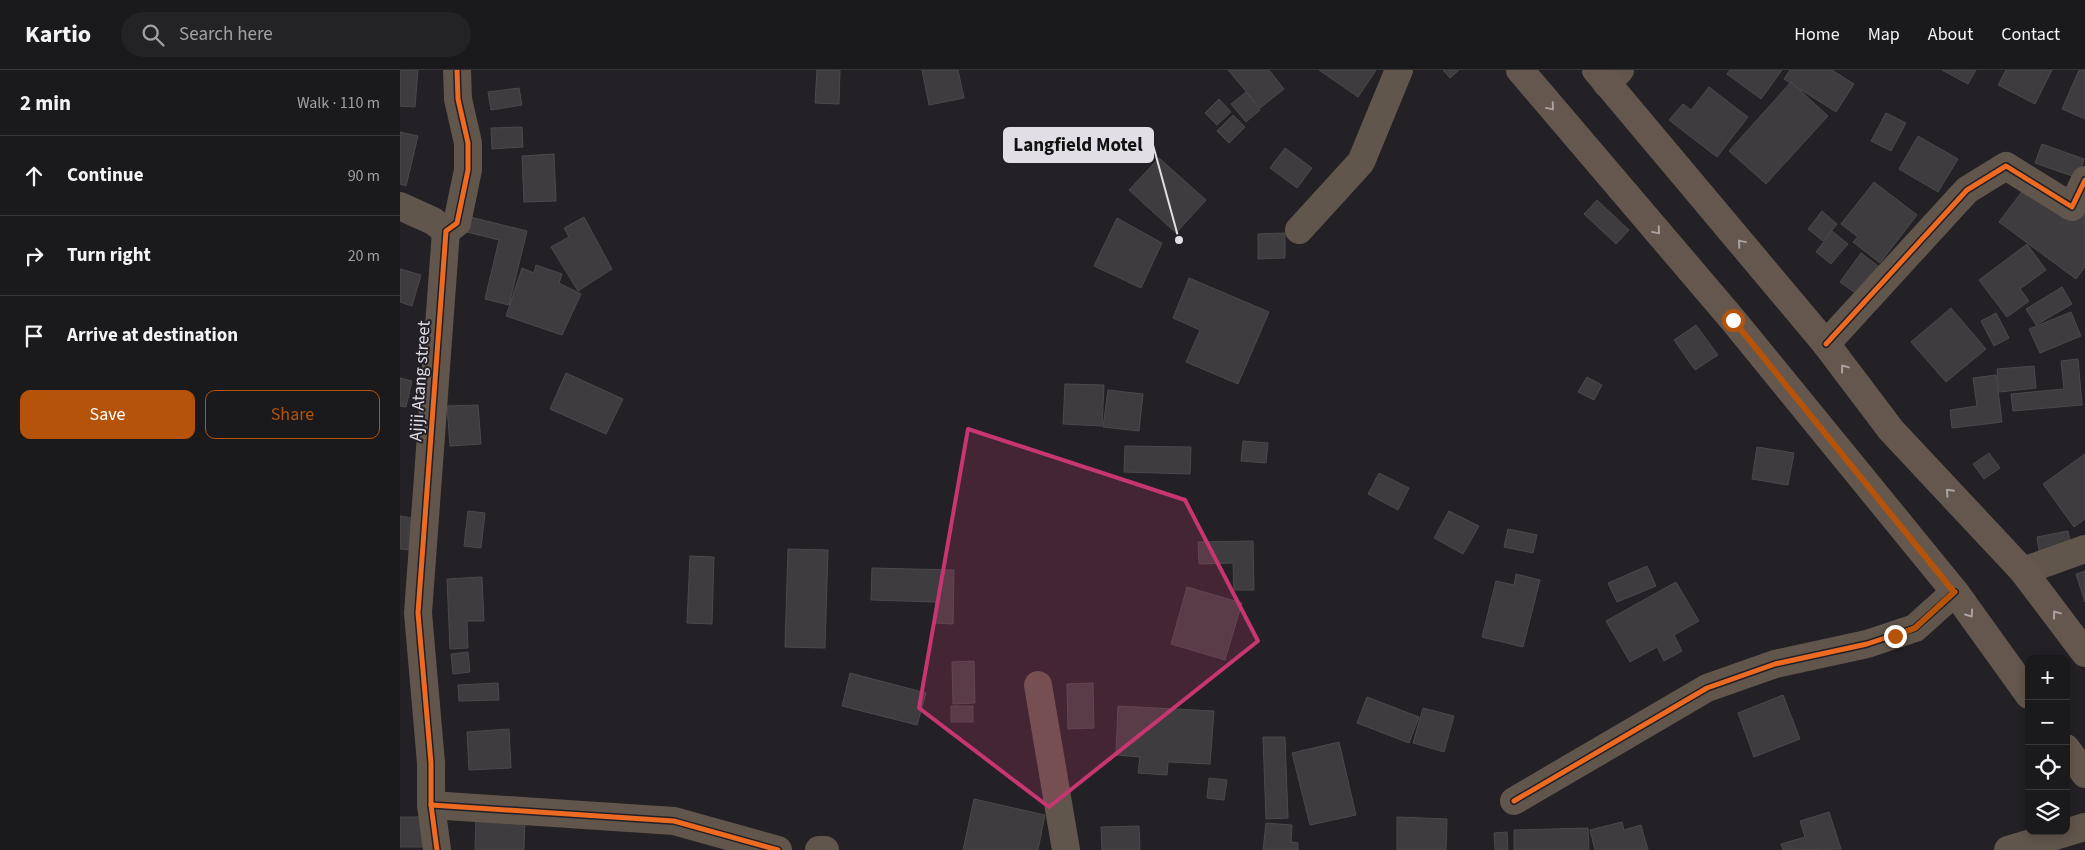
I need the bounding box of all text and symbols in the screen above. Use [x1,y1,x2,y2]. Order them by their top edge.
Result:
search box [121,12,471,57]
text: Kartio [25,17,91,52]
icon: search [139,21,167,49]
text: Search here [179,21,273,48]
text: Home [1794,22,1840,47]
text: Map [1868,22,1900,47]
text: About [1928,22,1973,47]
text: Contact [2001,22,2060,47]
text: 2 min [20,88,71,118]
text: Walk · 110 m [297,92,380,114]
one-way arrow [1546,101,1554,110]
callout: Langfield Motel [1004,128,1153,162]
text: Langfield Motel [1013,132,1143,159]
icon: ahead [20,162,48,190]
text: Continue [67,162,144,189]
text: 90 m [348,165,380,187]
one-way arrow [1651,225,1660,234]
one-way arrow [1738,239,1747,248]
icon: right [20,242,48,270]
text: Turn right [67,242,151,269]
text: 20 m [348,245,380,267]
route start [1722,309,1745,332]
street label: Ajiji Atang street [403,320,437,442]
icon: arrive [20,322,48,350]
text: Arrive at destination [67,322,238,349]
one-way arrow [1841,364,1850,374]
button: Save [20,390,195,439]
button: Share [205,390,380,439]
one-way arrow [1946,489,1955,498]
one-way arrow [1964,608,1973,618]
one-way arrow [2053,611,2061,620]
route end [1884,625,1907,648]
map controls [2025,655,2070,835]
button: + [2025,655,2070,700]
button: − [2025,700,2070,745]
button: locate [2025,745,2070,790]
button: layers [2025,790,2070,835]

